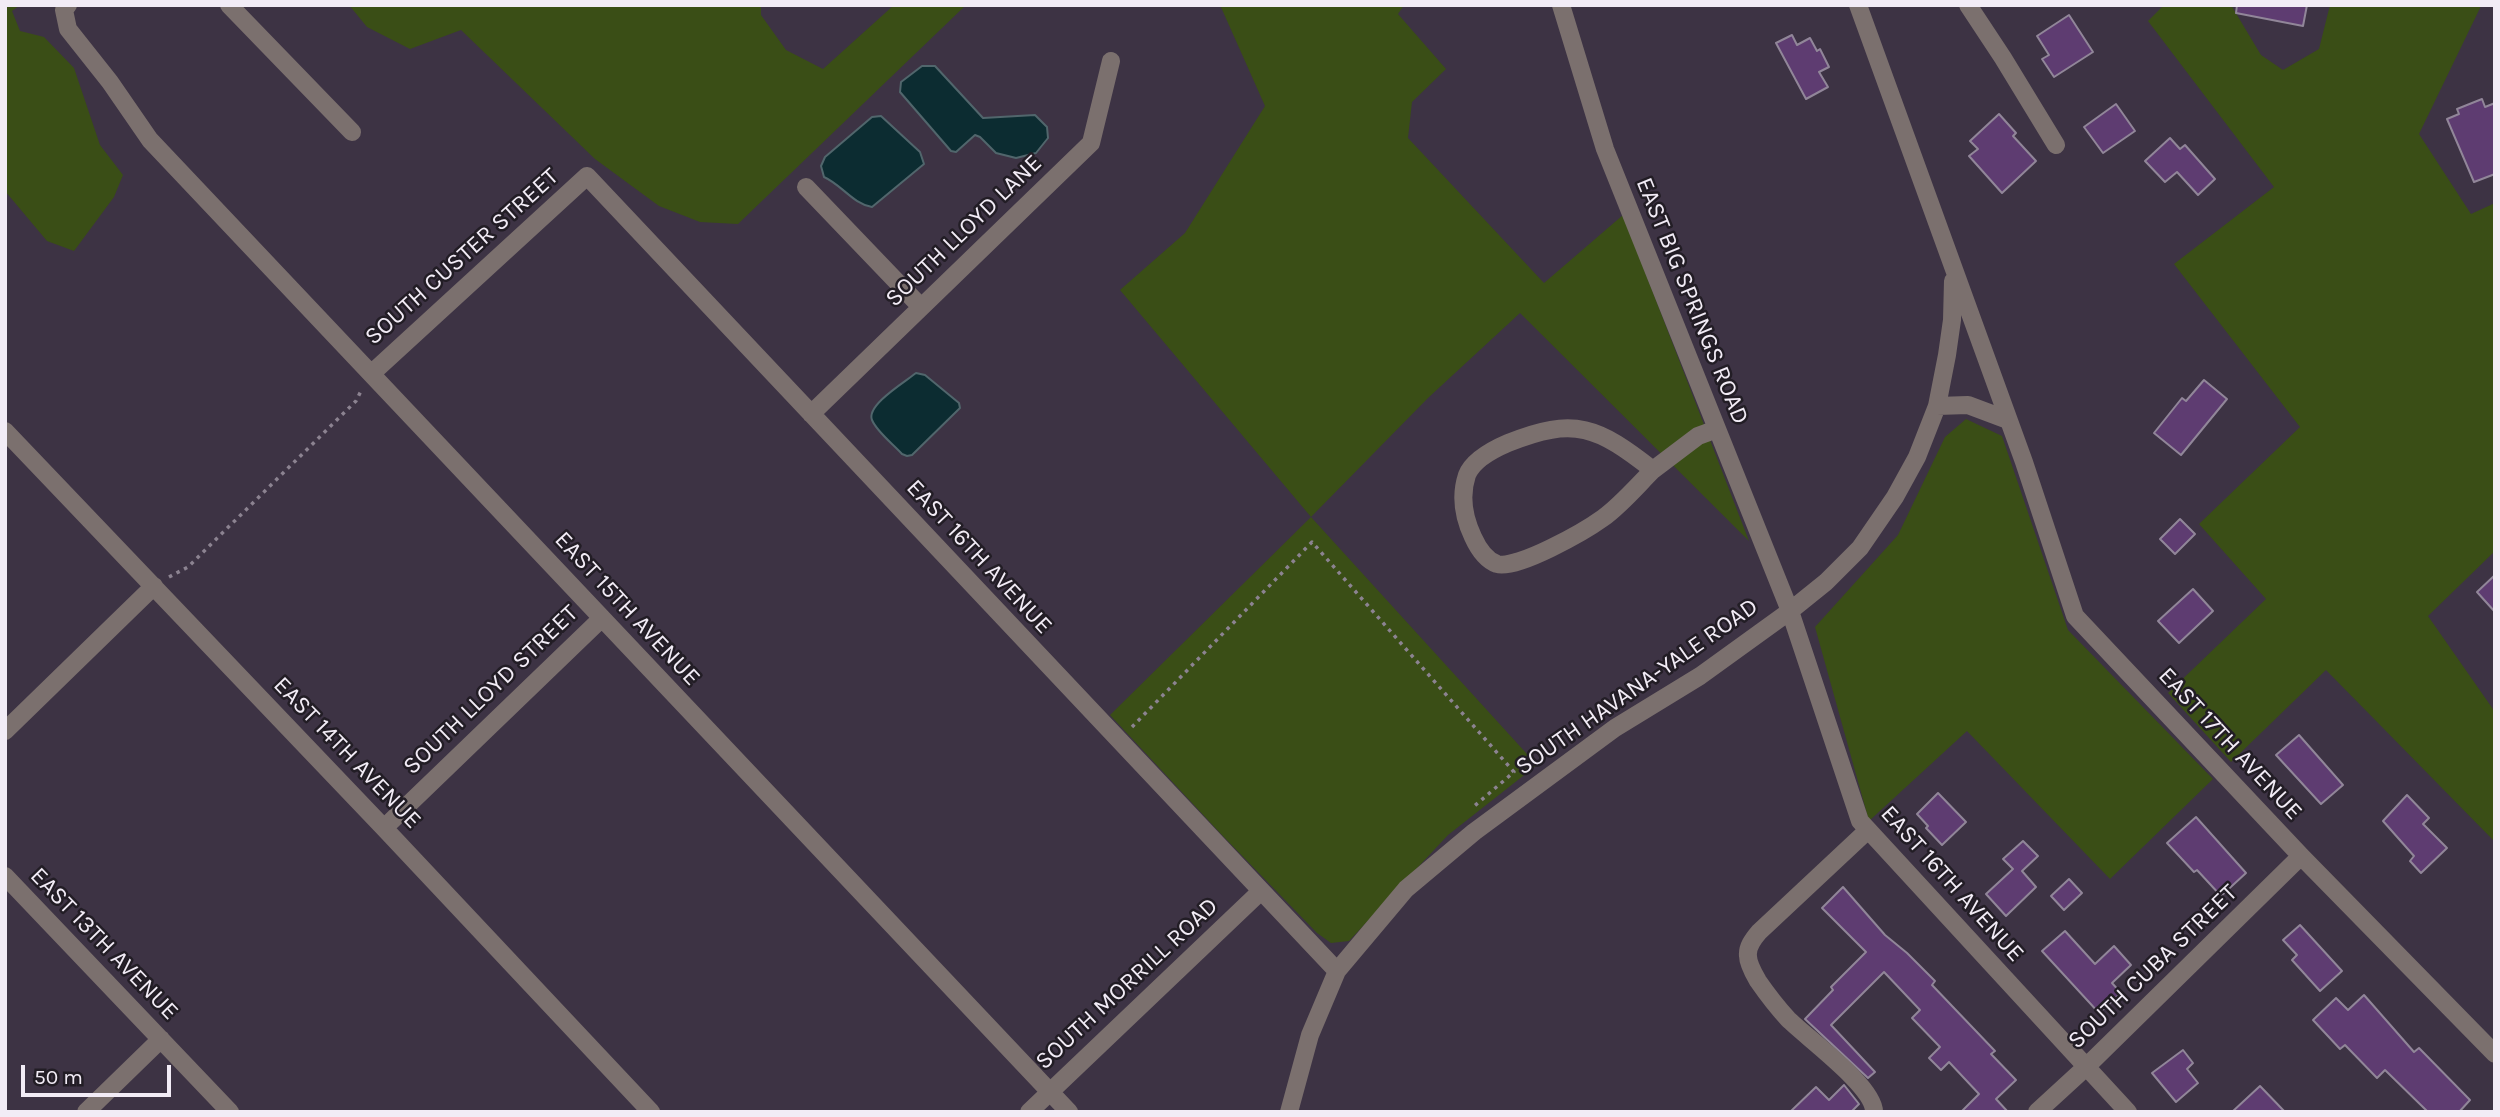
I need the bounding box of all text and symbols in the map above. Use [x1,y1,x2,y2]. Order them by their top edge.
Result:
street label: SOUTH LLOYD LANE [880,149,1048,313]
street label: SOUTH CUSTER STREET [359,163,565,351]
street label: EAST BIG SPRINGS ROAD [1629,173,1755,429]
street label: EAST 16TH AVENUE [900,474,1058,640]
street label: EAST 15TH AVENUE [548,526,706,692]
street label: SOUTH HAVANA-YALE ROAD [1510,592,1764,782]
street label: SOUTH LLOYD STREET [398,599,584,781]
street label: EAST 17TH AVENUE [2152,662,2308,826]
street label: EAST 14TH AVENUE [267,671,427,835]
street label: EAST 16TH AVENUE [1874,800,2030,968]
street label: EAST 13TH AVENUE [24,862,184,1026]
street label: SOUTH CUBA STREET [2062,879,2244,1055]
street label: SOUTH MORRILL ROAD [1030,892,1224,1076]
scale bar [24,1050,175,1094]
text: 50 m [34,1065,83,1089]

